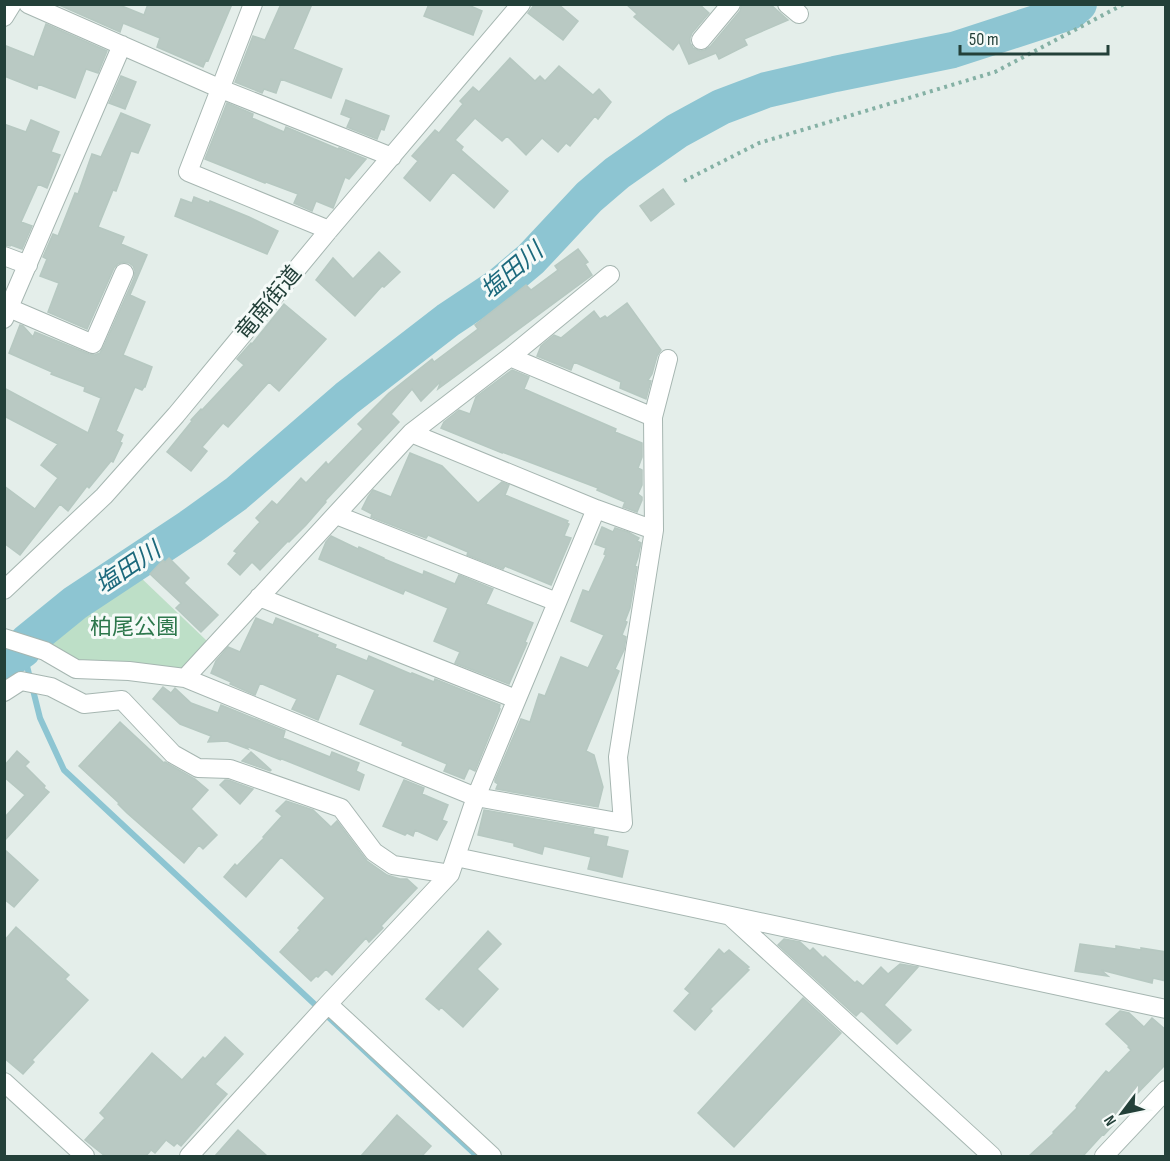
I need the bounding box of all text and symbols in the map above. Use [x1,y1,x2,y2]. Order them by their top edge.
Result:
scale bar [960,18,1108,56]
text: 50 m [969,29,999,50]
water label: 塩田川 [475,235,551,305]
street label: 竜南街道 [230,261,308,345]
water label: 塩田川 [90,534,168,600]
park label: 柏尾公園 [90,614,178,641]
north arrow [1092,1083,1152,1143]
text: N [1100,1111,1121,1129]

